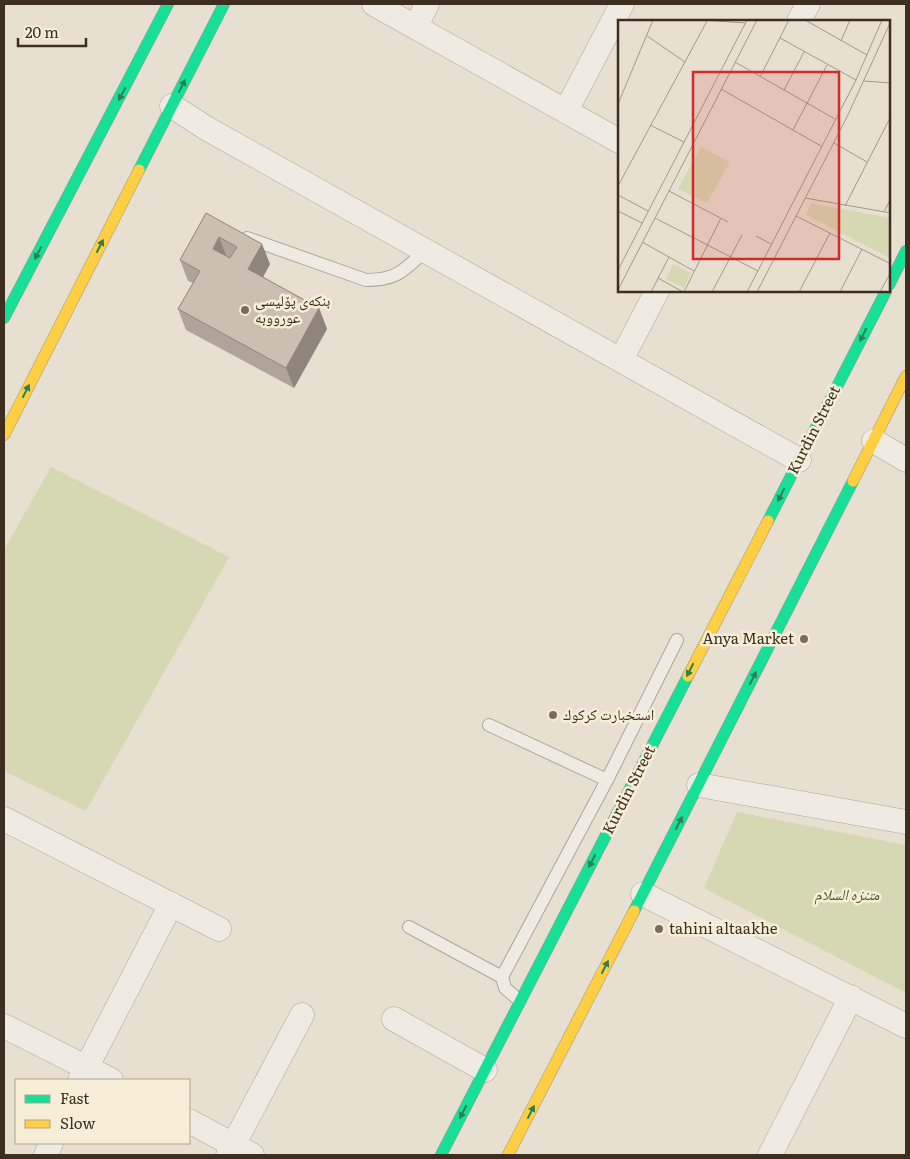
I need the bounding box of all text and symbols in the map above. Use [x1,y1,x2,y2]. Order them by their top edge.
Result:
scale bar [18,15,85,47]
text: 20 m [25,20,59,43]
inset map [618,20,890,292]
one-way arrow [178,79,186,93]
one-way arrow [118,86,126,101]
one-way arrow [96,239,104,254]
one-way arrow [34,246,42,260]
place label: بنکەی پۆلیسی عورووبە [255,288,330,328]
marker: بنکەی پۆلیسی عورووبە [239,304,251,316]
one-way arrow [859,327,867,342]
street label: Kurdin Street [780,381,845,478]
one-way arrow [22,384,30,398]
one-way arrow [777,487,785,502]
place label: Anya Market [703,626,794,649]
marker: Anya Market [798,633,810,645]
one-way arrow [686,663,695,677]
one-way arrow [749,671,757,685]
place label: استخبارت كركوك [563,702,654,725]
marker: استخبارت كركوك [547,709,559,721]
street label: Kurdin Street [595,741,660,838]
one-way arrow [675,816,683,830]
one-way arrow [588,854,596,868]
park label: متنزه السلام [815,882,880,905]
place label: tahini altaakhe [669,916,778,939]
marker: tahini altaakhe [653,923,665,935]
one-way arrow [601,960,609,975]
legend [15,1079,190,1144]
text: Fast [60,1086,89,1109]
one-way arrow [459,1105,467,1120]
one-way arrow [527,1105,535,1119]
text: Slow [60,1111,95,1134]

